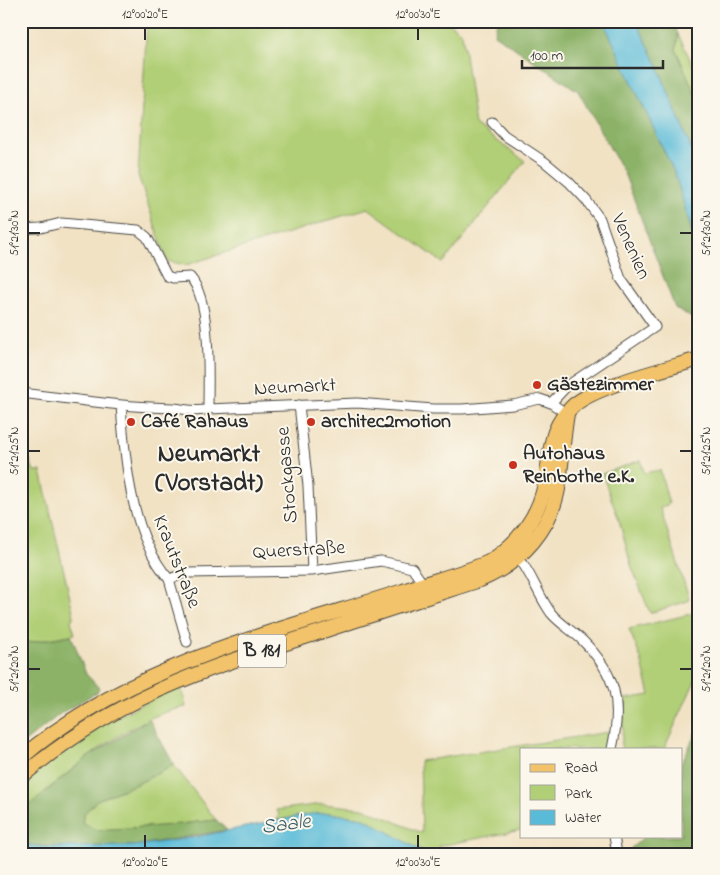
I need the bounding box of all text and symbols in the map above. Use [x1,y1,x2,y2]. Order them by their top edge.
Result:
text: 12°00'20"E [122,6,168,24]
text: 12°00'30"E [396,6,440,24]
scale bar [522,38,664,70]
text: 100 m [530,45,563,67]
street label: Venenien [602,208,657,285]
text: 51°21'30"N [6,210,24,256]
text: 51°21'30"N [698,210,716,256]
street label: Neumarkt [253,371,337,405]
place label: Gästezimmer [547,371,654,400]
marker: Gästezimmer [531,379,543,391]
place label: Café Rahaus [141,408,249,437]
place label: architec2motion [321,408,451,437]
marker: Café Rahaus [125,416,137,428]
marker: architec2motion [305,416,317,428]
street label: Stockgasse [269,425,308,524]
text: 51°21'25"N [6,427,24,475]
text: 51°21'25"N [698,427,716,475]
district label: Neumarkt (Vorstadt) [155,437,263,502]
place label: Autohaus Reinbothe e.K. [523,440,634,492]
marker: Autohaus Reinbothe e.K. [507,459,519,471]
street label: Krautstraße [144,511,208,613]
street label: Querstraße [252,534,346,568]
road number: B 181 [238,634,286,668]
text: 51°21'20"N [6,646,24,693]
text: 51°21'20"N [698,646,716,693]
legend [520,748,682,838]
text: Road [565,757,598,779]
text: Park [565,783,593,805]
water label: Saale [260,807,314,843]
text: Water [565,807,601,829]
text: 12°00'20"E [122,854,168,872]
text: 12°00'30"E [396,854,440,872]

